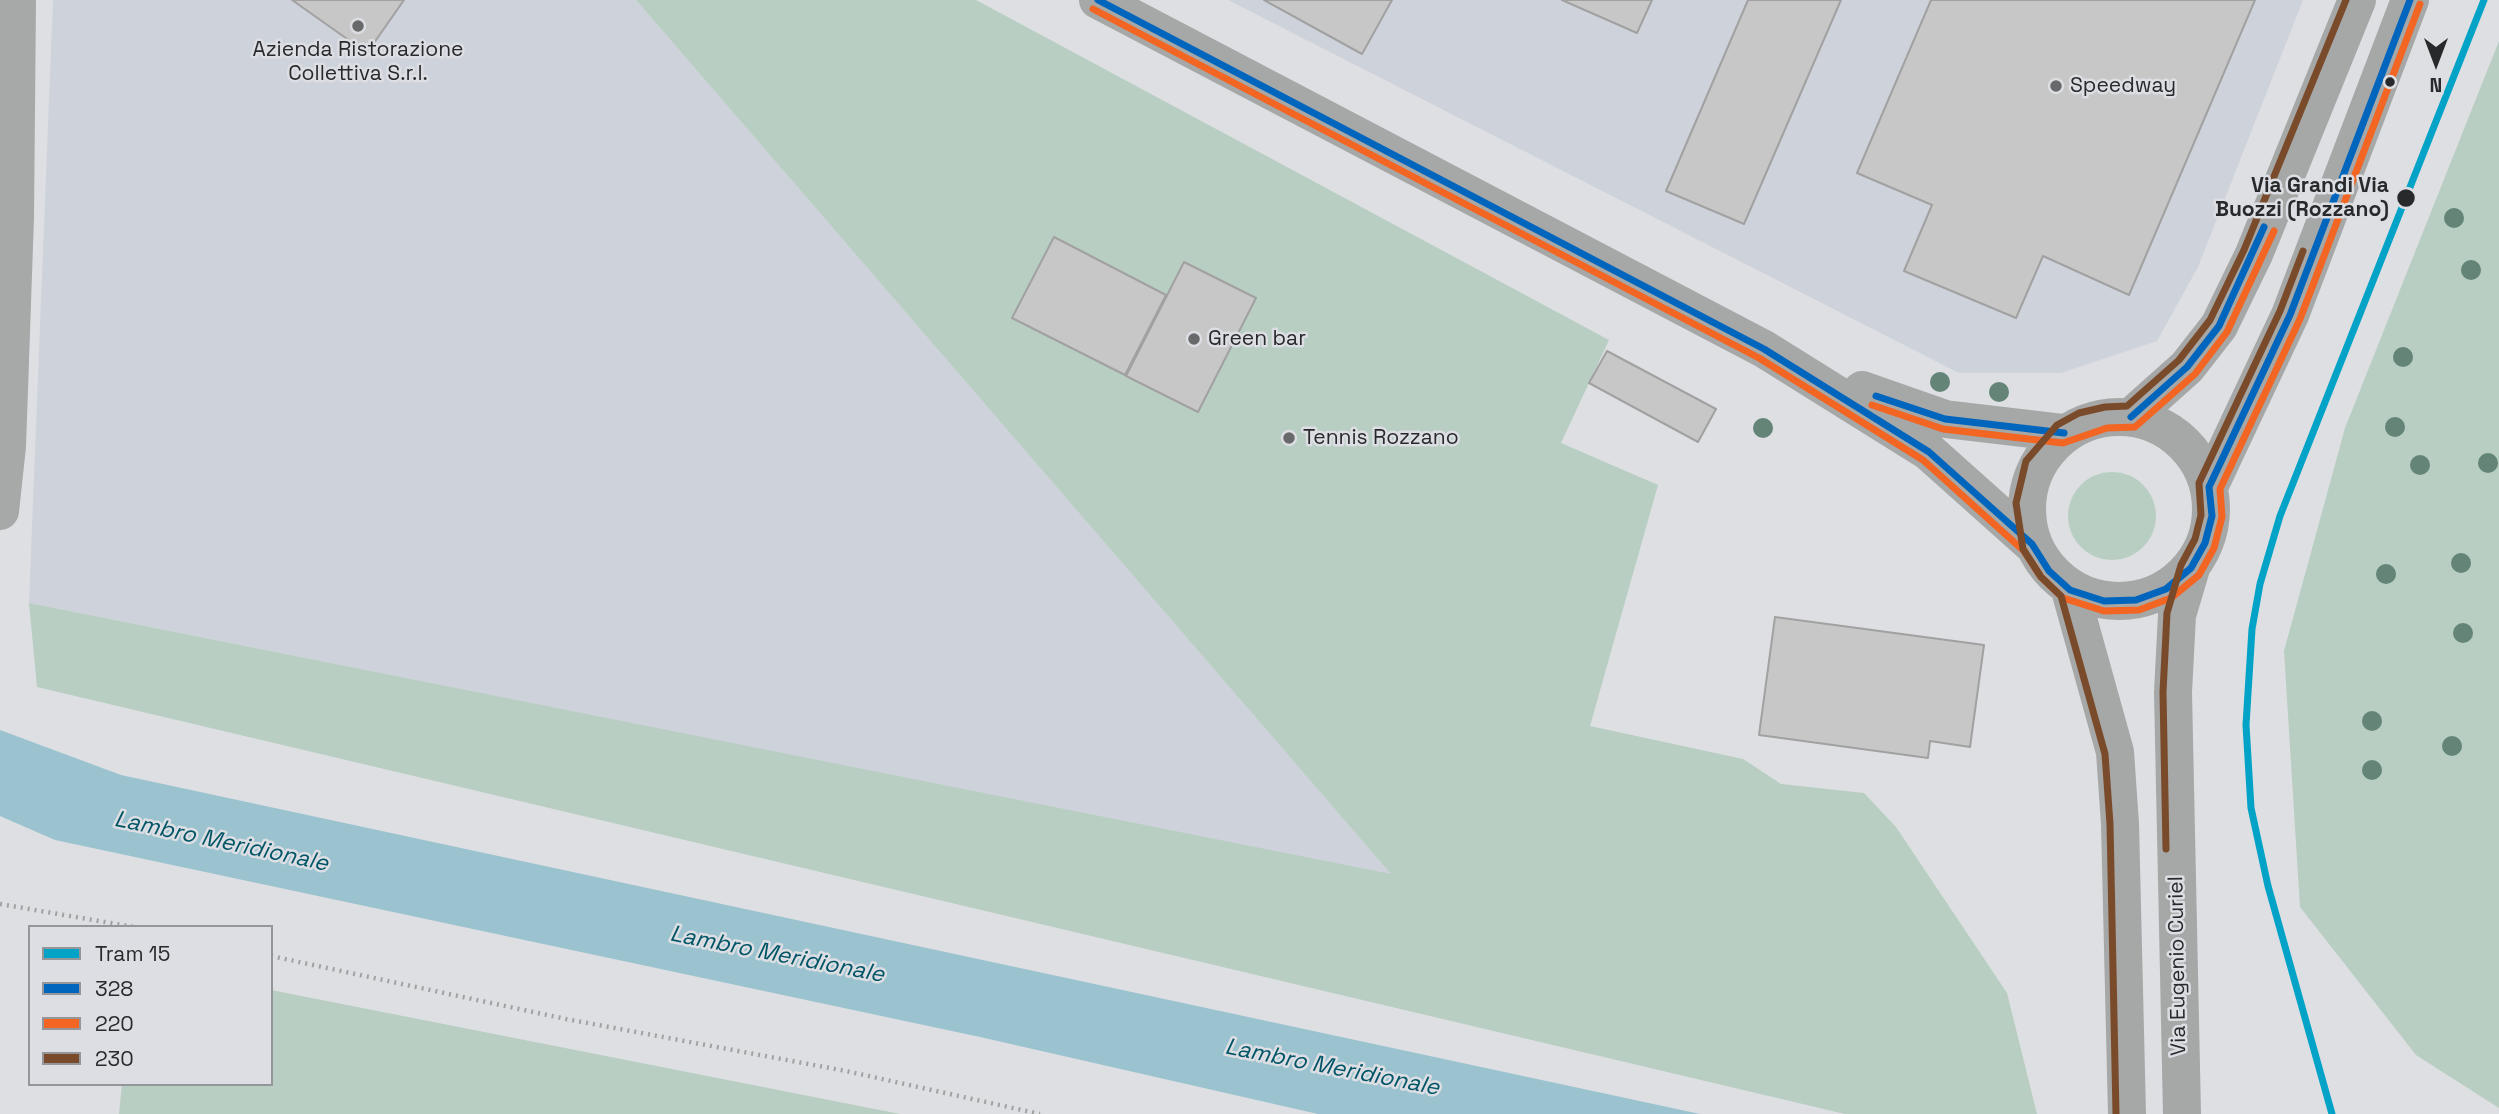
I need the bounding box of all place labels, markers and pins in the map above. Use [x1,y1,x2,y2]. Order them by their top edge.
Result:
marker: Azienda Ristorazione Collettiva S.r.l. [350,18,366,34]
place label: Azienda Ristorazione Collettiva S.r.l. [252,37,464,87]
place label: Speedway [2070,73,2176,99]
unlabelled marker [2383,75,2397,89]
marker: Speedway [2048,78,2064,94]
place label: Via Grandi Via Buozzi (Rozzano) [2215,173,2389,223]
marker: Via Grandi Via Buozzi (Rozzano) [2395,187,2417,209]
place label: Green bar [1208,326,1306,352]
marker: Green bar [1186,331,1202,347]
place label: Tennis Rozzano [1303,425,1459,451]
marker: Tennis Rozzano [1281,430,1297,446]

